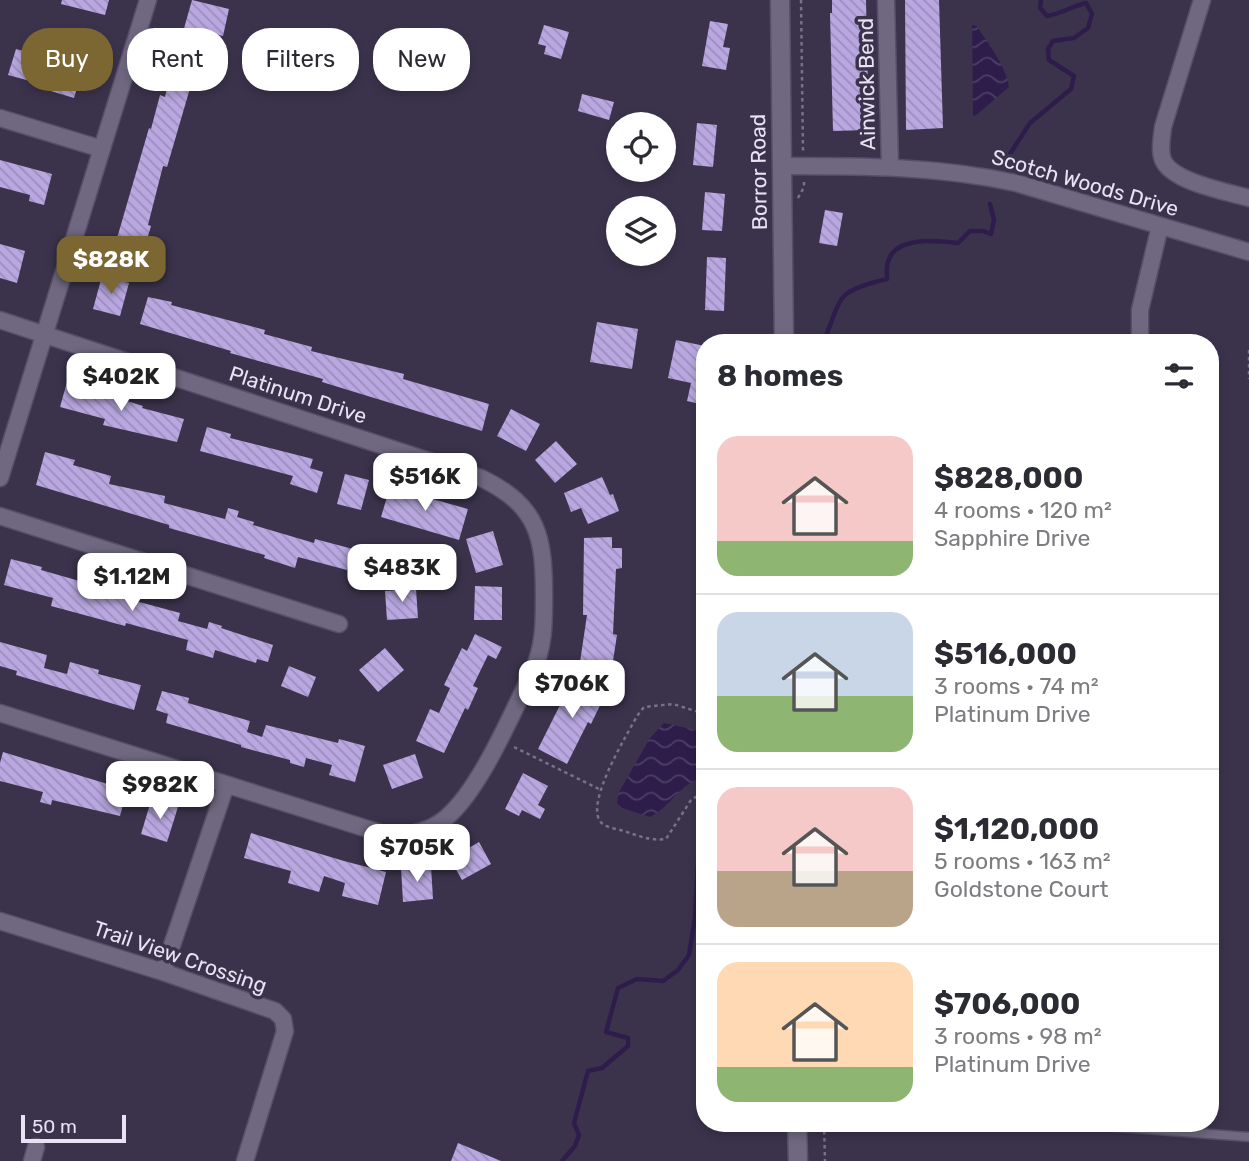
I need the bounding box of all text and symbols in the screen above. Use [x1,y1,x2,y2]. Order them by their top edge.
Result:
street label: Ainwick Bend [853,18,880,150]
chip: Buy [21,28,113,91]
chip: Rent [127,28,228,91]
chip: Filters [242,28,359,91]
chip: New [373,28,470,91]
map controls [606,112,676,266]
button: locate [606,112,676,182]
street label: Borror Road [745,114,772,230]
street label: Scotch Woods Drive [989,144,1182,221]
button: layers [606,196,676,266]
pin: $828K [62,236,160,296]
text: $828K [73,245,149,273]
pin: $402K [72,354,170,413]
icon: filters [1160,357,1198,395]
text: 8 homes [717,358,843,394]
street label: Platinum Drive [226,361,370,429]
text: $402K [83,362,159,390]
pin: $516K [376,454,474,513]
text: $828,000 [934,460,1083,496]
text: $516K [389,462,461,490]
icon: home [773,464,857,548]
text: 4 rooms · 120 m² [934,496,1112,524]
text: Sapphire Drive [934,524,1090,552]
pin: $483K [353,544,451,604]
text: $483K [363,553,441,581]
pin: $1.12M [75,554,189,613]
text: $1.12M [93,562,171,590]
text: $516,000 [934,636,1077,672]
icon: home [773,640,857,724]
pin: $706K [523,660,621,720]
text: $706K [535,669,609,697]
text: 3 rooms · 74 m² [934,672,1099,700]
text: Platinum Drive [934,700,1091,728]
pin: $982K [111,762,209,821]
text: $982K [122,770,198,798]
text: $1,120,000 [934,811,1099,847]
icon: home [773,815,857,899]
pin: $705K [368,824,466,884]
text: $705K [380,833,454,861]
text: 5 rooms · 163 m² [934,847,1111,875]
text: Goldstone Court [934,875,1109,903]
street label: Trail View Crossing [90,915,270,998]
text: $706,000 [934,986,1081,1022]
icon: home [773,990,857,1074]
text: 3 rooms · 98 m² [934,1022,1102,1050]
text: Platinum Drive [934,1050,1091,1078]
scale bar [21,1112,126,1144]
text: 50 m [32,1115,77,1138]

